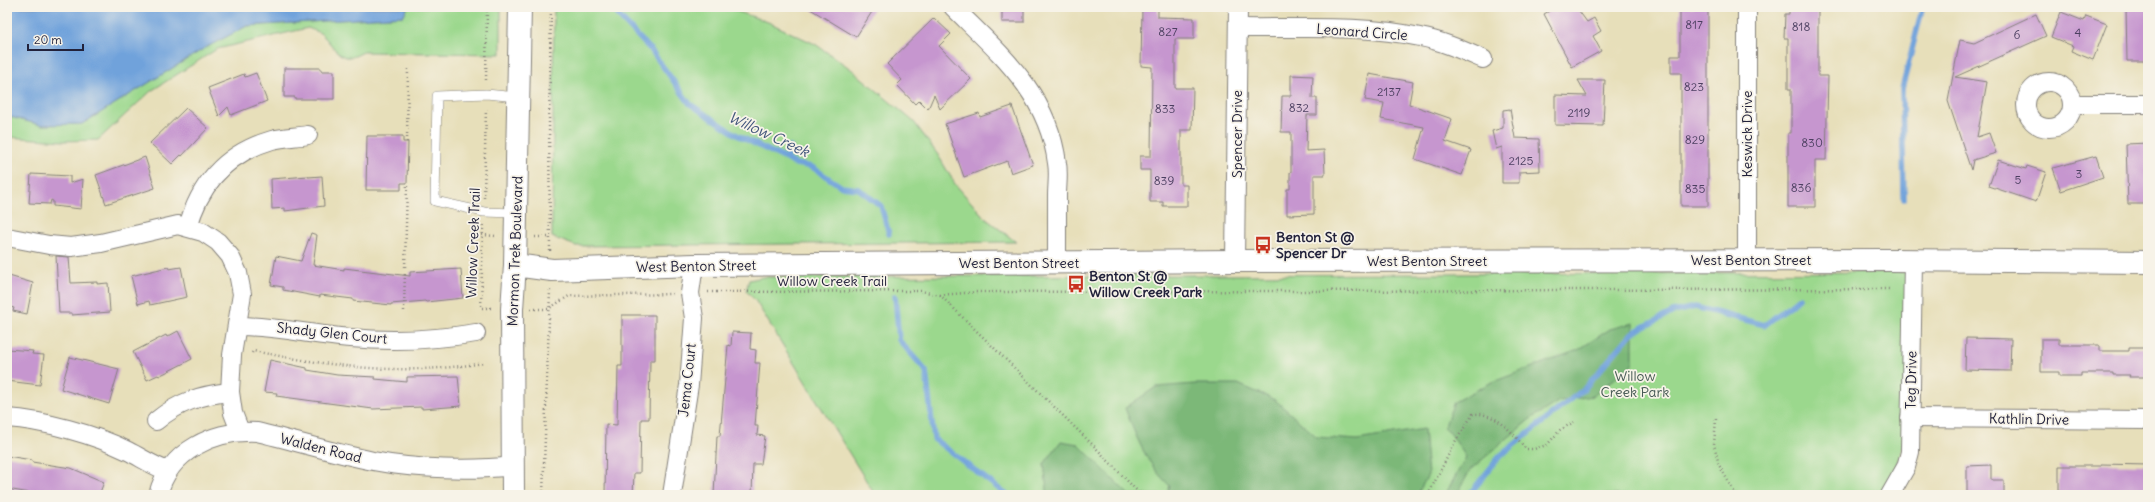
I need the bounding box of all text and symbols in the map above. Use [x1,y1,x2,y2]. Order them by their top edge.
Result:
house number: 817 [1685,17,1703,32]
house number: 818 [1792,19,1810,34]
street label: Leonard Circle [1316,20,1408,44]
house number: 827 [1158,24,1178,39]
house number: 4 [2075,25,2082,40]
scale bar [28,26,83,52]
house number: 6 [2014,27,2021,42]
text: 20 m [34,32,62,47]
house number: 823 [1684,79,1704,94]
house number: 2137 [1377,84,1401,99]
street label: Spencer Drive [1228,90,1246,178]
street label: Keswick Drive [1738,90,1756,178]
house number: 832 [1289,100,1310,115]
house number: 833 [1155,101,1175,116]
house number: 2119 [1567,105,1591,120]
water label: Willow Creek [726,107,814,162]
house number: 829 [1685,132,1705,147]
house number: 830 [1801,135,1823,150]
house number: 2125 [1509,153,1534,168]
house number: 3 [2076,166,2083,181]
house number: 5 [2015,172,2022,187]
house number: 839 [1154,173,1174,188]
street label: Mormon Trek Boulevard [503,175,527,327]
house number: 836 [1791,180,1811,195]
house number: 835 [1685,181,1705,196]
street label: Willow Creek Trail [462,187,484,299]
place label: Benton St @ Spencer Dr [1276,228,1354,262]
bus stop icon: Benton St @ Spencer Dr [1253,235,1273,255]
street label: West Benton Street [1691,251,1811,269]
street label: West Benton Street [1367,252,1487,270]
street label: West Benton Street [959,254,1079,272]
street label: West Benton Street [636,256,757,276]
place label: Benton St @ Willow Creek Park [1089,267,1202,301]
street label: Willow Creek Trail [777,272,887,290]
bus stop icon: Benton St @ Willow Creek Park [1066,274,1086,294]
street label: Shady Glen Court [276,318,388,348]
street label: Jema Court [674,342,700,418]
street label: Teg Drive [1901,351,1921,409]
park label: Willow Creek Park [1601,367,1669,401]
street label: Kathlin Drive [1989,409,2069,429]
street label: Walden Road [278,429,364,467]

